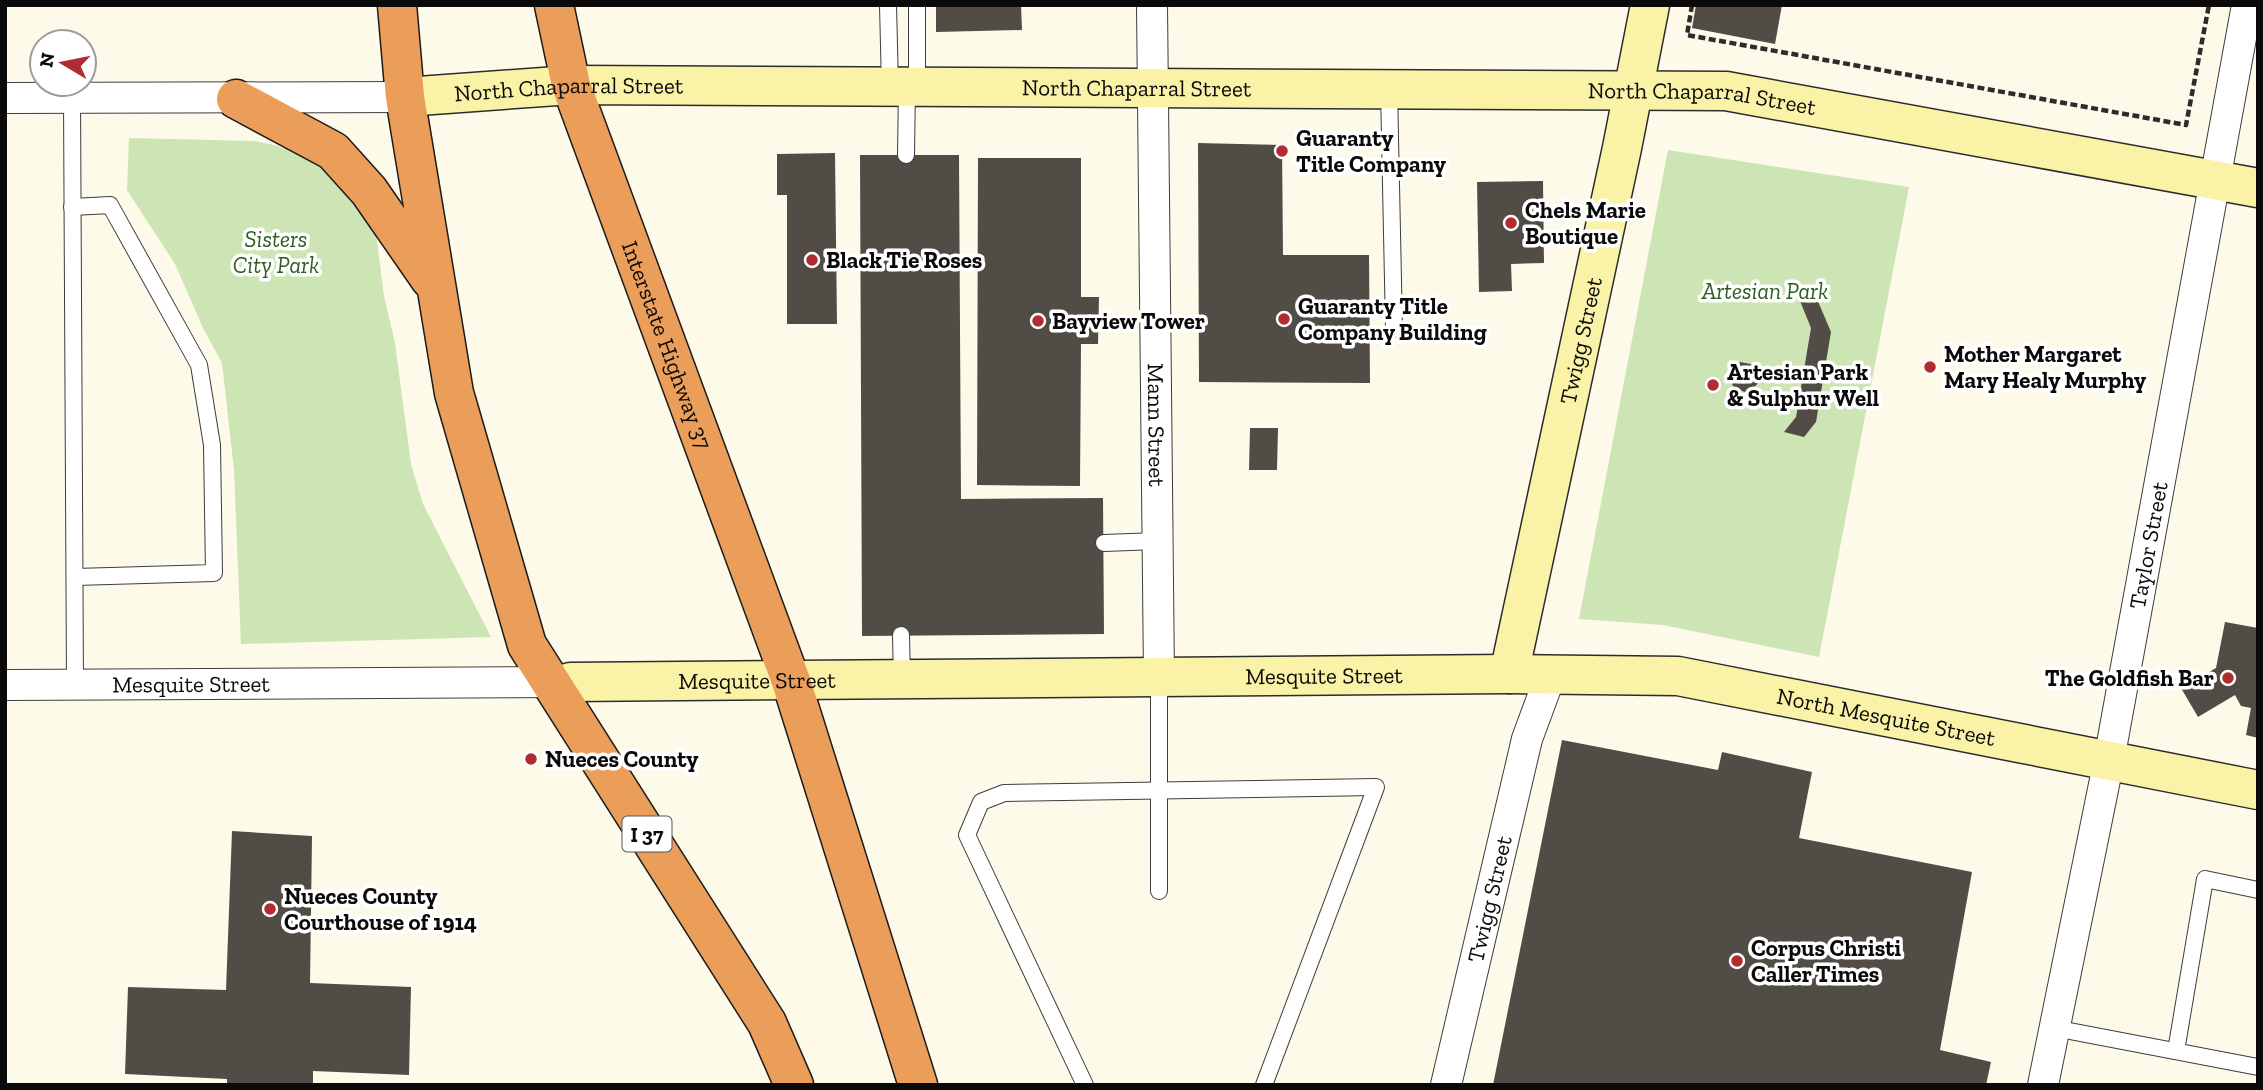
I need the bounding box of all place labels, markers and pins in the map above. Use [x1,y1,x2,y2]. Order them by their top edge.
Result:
place label: Guaranty Title Company [1296,124,1447,178]
marker: Guaranty Title Company [1274,143,1290,159]
place label: Chels Marie Boutique [1525,196,1646,250]
marker: Chels Marie Boutique [1503,215,1519,231]
place label: Black Tie Roses [826,246,982,274]
marker: Black Tie Roses [804,252,820,268]
place label: Guaranty Title Company Building [1298,292,1487,346]
place label: Bayview Tower [1052,307,1205,335]
marker: Guaranty Title Company Building [1276,311,1292,327]
marker: Bayview Tower [1030,313,1046,329]
place label: Mother Margaret Mary Healy Murphy [1944,340,2147,394]
place label: Artesian Park & Sulphur Well [1727,358,1880,412]
marker: Mother Margaret Mary Healy Murphy [1922,359,1938,375]
marker: Artesian Park & Sulphur Well [1705,377,1721,393]
place label: The Goldfish Bar [2045,664,2214,692]
marker: The Goldfish Bar [2220,670,2236,686]
place label: Nueces County [545,745,699,773]
marker: Nueces County [523,751,539,767]
place label: Nueces County Courthouse of 1914 [284,882,477,936]
marker: Nueces County Courthouse of 1914 [262,901,278,917]
place label: Corpus Christi Caller Times [1751,934,1901,988]
marker: Corpus Christi Caller Times [1729,953,1745,969]

